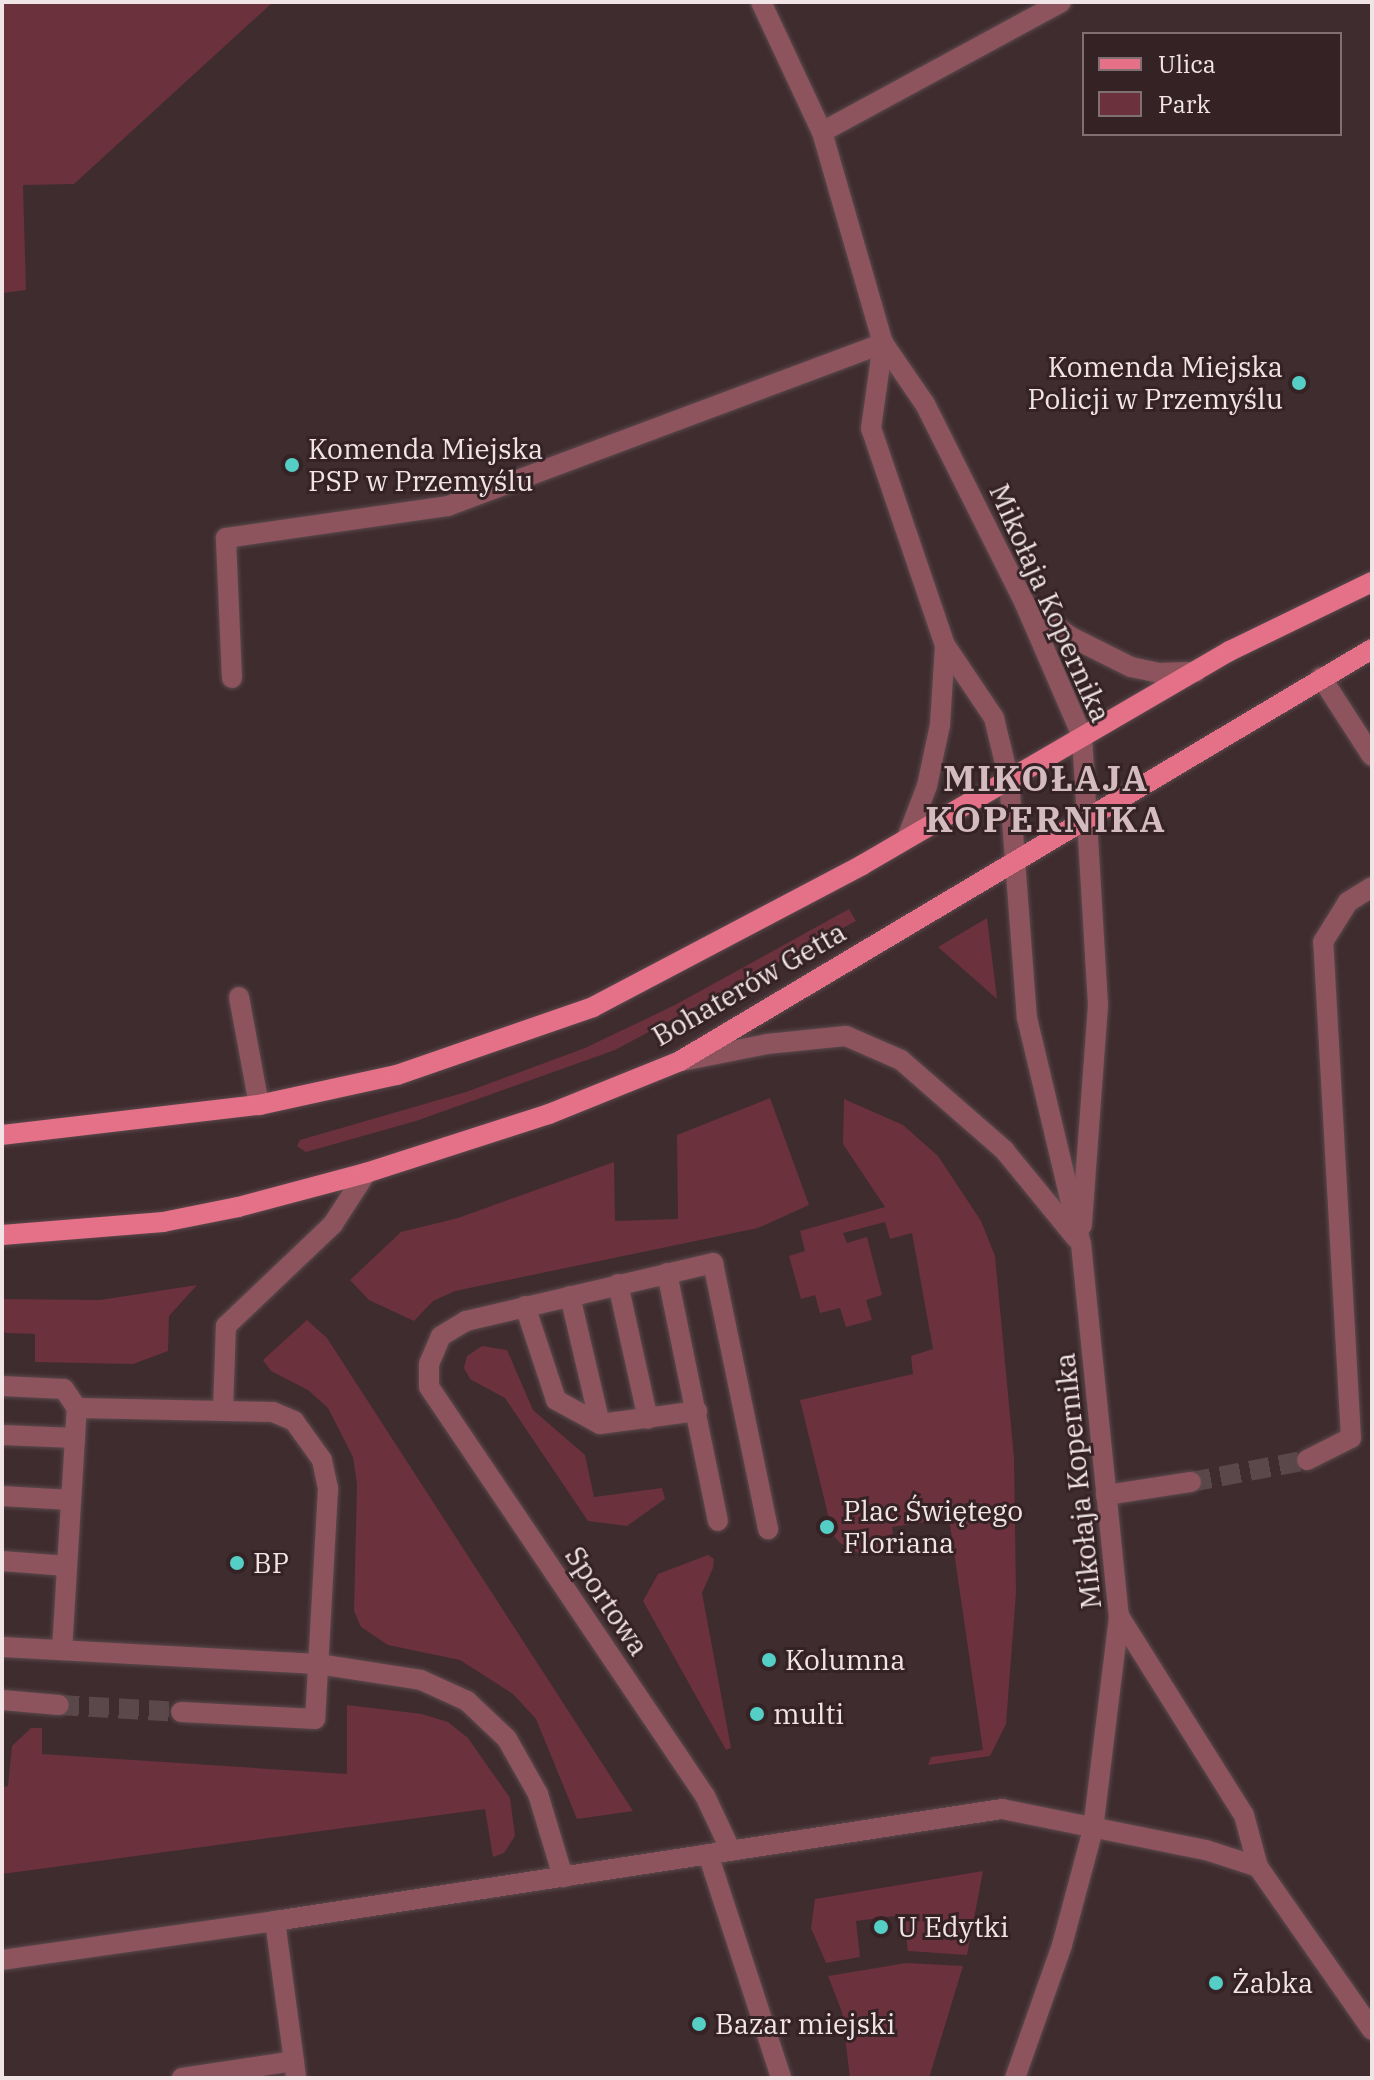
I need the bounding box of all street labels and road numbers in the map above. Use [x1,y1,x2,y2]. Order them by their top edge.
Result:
street label: Mikołaja Kopernika [982,479,1118,727]
street label: Bohaterów Getta [646,915,852,1053]
street label: Mikołaja Kopernika [1048,1351,1108,1611]
street label: Sportowa [558,1540,656,1662]

